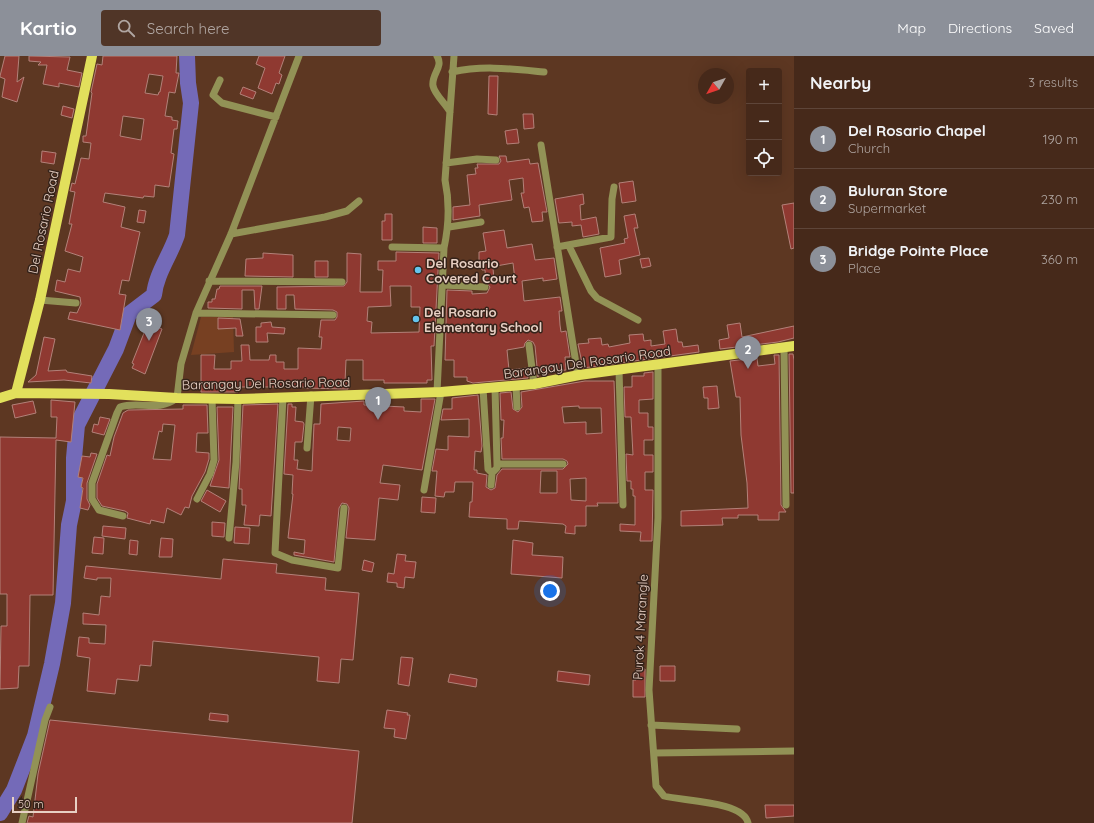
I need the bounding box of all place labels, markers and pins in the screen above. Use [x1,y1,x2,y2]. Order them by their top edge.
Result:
place label: Del Rosario Covered Court [426,255,517,286]
marker: Del Rosario Covered Court [413,265,423,275]
place label: Del Rosario Elementary School [424,304,542,335]
pin: 3 [136,308,162,341]
marker: Del Rosario Elementary School [411,314,421,324]
pin: 2 [735,336,761,369]
pin: 1 [365,387,391,420]

